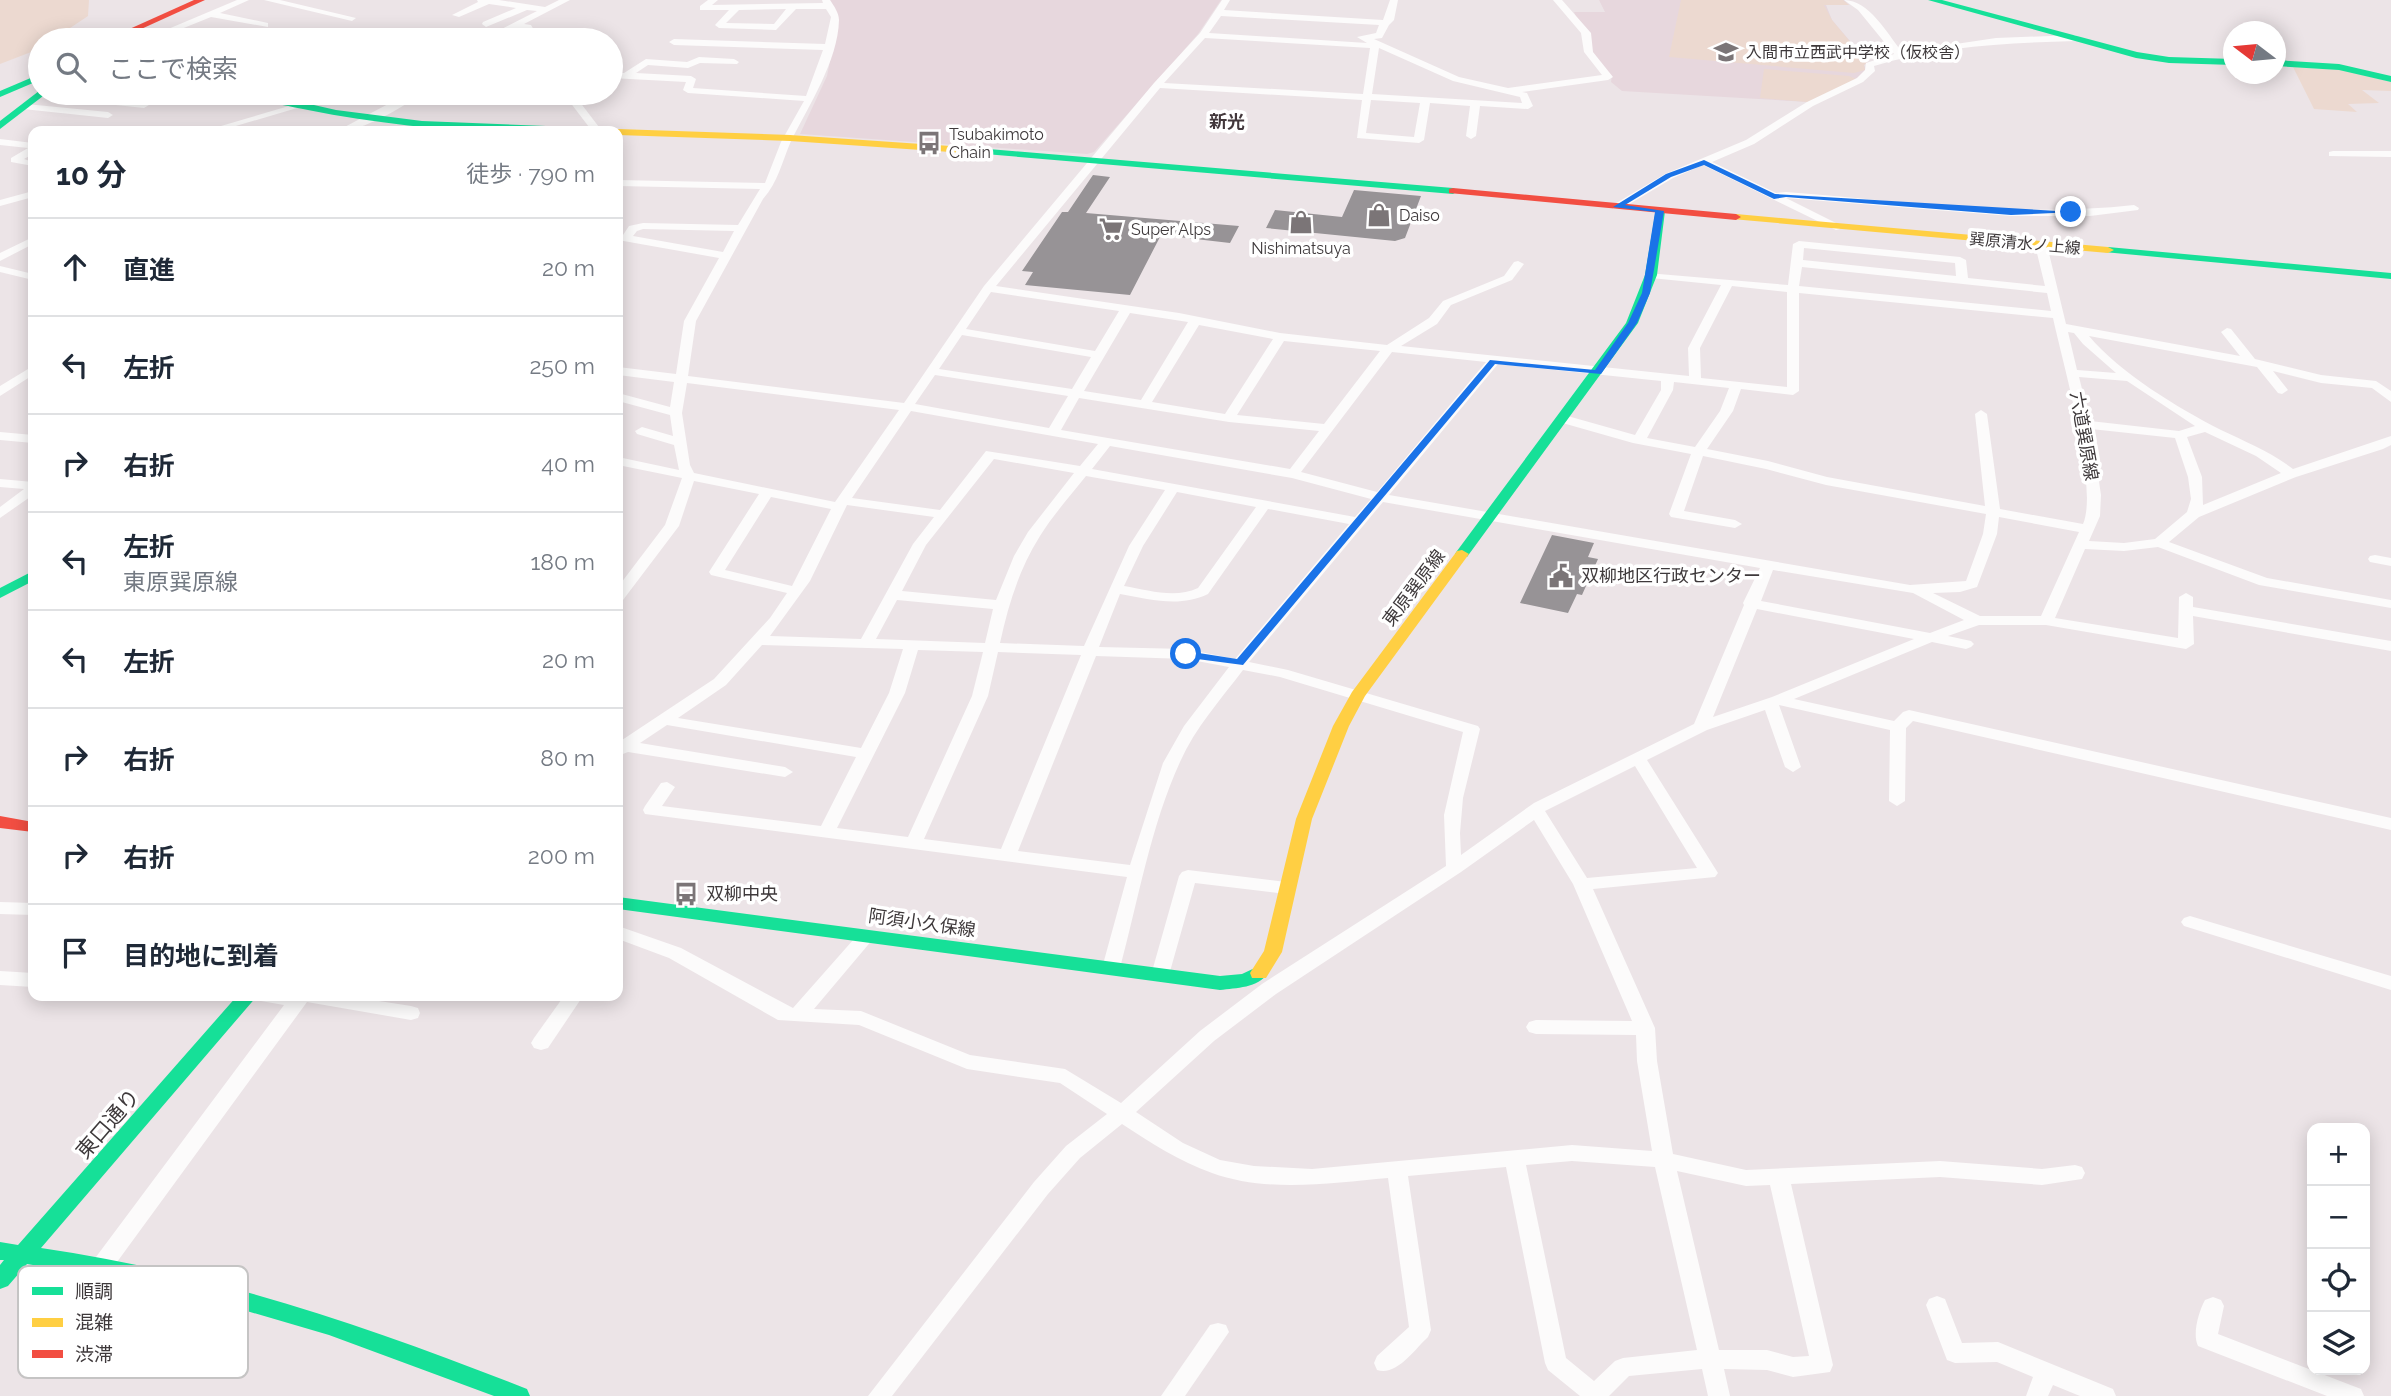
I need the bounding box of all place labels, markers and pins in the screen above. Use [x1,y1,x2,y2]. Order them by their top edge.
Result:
school or university icon: 入間市立西武中学校（仮校舎） [1712,38,1740,66]
place label: 入間市立西武中学校（仮校舎） [1746,43,1970,62]
place label: Tsubakimoto Chain [949,125,1044,162]
bus stop icon: Tsubakimoto Chain [915,129,943,157]
shop icon: Daiso [1365,201,1393,229]
place label: Daiso [1399,206,1440,225]
shop icon: Nishimatsuya [1287,208,1315,236]
supermarket icon: Super Alps [1097,215,1125,243]
place label: Super Alps [1131,220,1211,239]
place label: Nishimatsuya [1251,239,1351,258]
public building icon: 双柳地区行政センター [1547,562,1575,590]
place label: 双柳地区行政センター [1581,565,1761,586]
bus stop icon: 双柳中央 [672,880,700,908]
place label: 双柳中央 [706,883,778,904]

